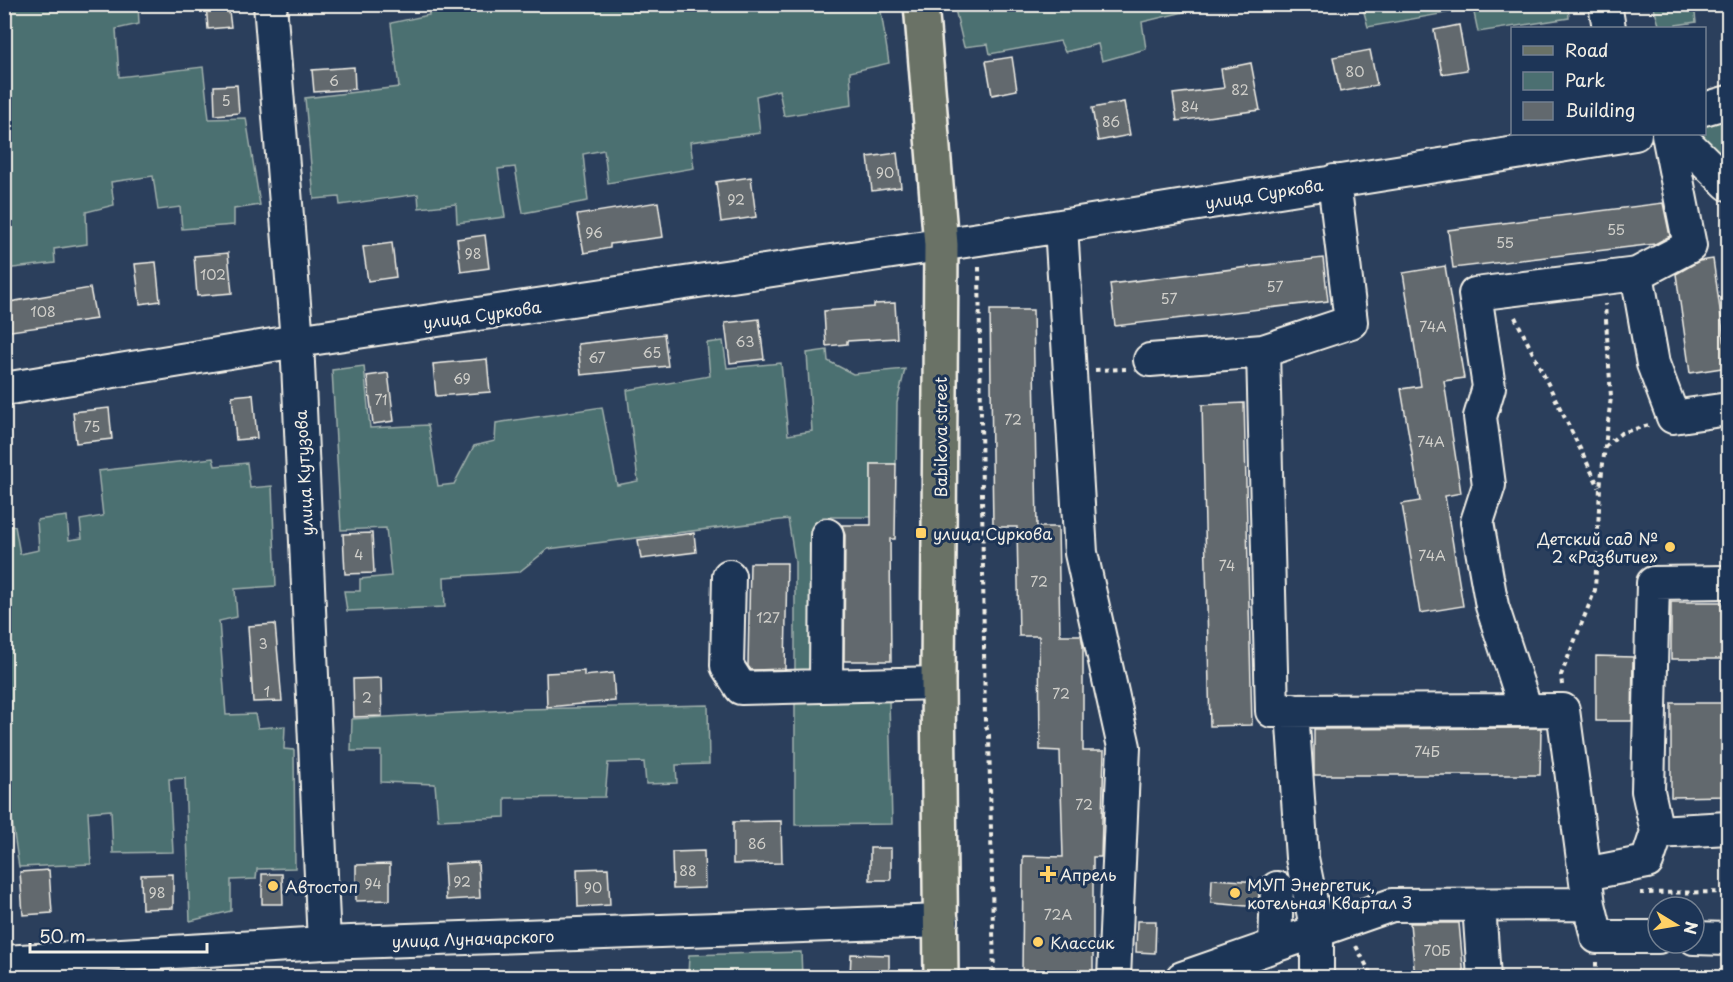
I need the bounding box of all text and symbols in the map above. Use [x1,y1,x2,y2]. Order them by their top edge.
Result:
legend [1511,27,1706,135]
text: Road [1565,36,1609,63]
house number: 80 [1346,61,1364,82]
text: Park [1565,66,1605,93]
house number: 6 [329,70,339,91]
house number: 82 [1231,79,1249,100]
house number: 5 [221,90,231,111]
house number: 84 [1181,96,1199,117]
text: Building [1565,96,1635,123]
house number: 86 [1102,111,1120,132]
house number: 90 [876,162,894,183]
street label: улица Суркова [1203,172,1325,214]
house number: 92 [727,189,745,210]
house number: 55 [1607,219,1625,240]
house number: 96 [585,222,603,243]
house number: 55 [1496,232,1514,253]
house number: 98 [465,243,481,264]
house number: 102 [200,264,226,285]
house number: 57 [1267,276,1283,297]
house number: 57 [1161,288,1177,309]
street label: улица Суркова [421,294,543,334]
house number: 108 [30,301,56,322]
house number: 74А [1419,316,1447,337]
house number: 63 [736,331,754,352]
house number: 65 [643,342,661,363]
house number: 67 [588,347,606,368]
house number: 69 [453,368,471,389]
street label: Babikova street [928,376,952,497]
house number: 71 [374,389,388,410]
house number: 72 [1004,409,1022,430]
street label: улица Кутузова [288,410,318,536]
house number: 75 [84,416,100,437]
house number: 74А [1417,431,1445,452]
place label: улица Суркова [933,521,1052,545]
marker: улица Суркова [914,526,928,540]
place label: Детский сад № 2 «Развитие» [1537,526,1658,568]
marker: Детский сад № 2 «Развитие» [1663,540,1677,554]
house number: 4 [354,544,364,565]
house number: 74А [1418,545,1446,566]
house number: 74 [1219,555,1235,576]
house number: 72 [1030,571,1048,592]
house number: 127 [756,607,780,628]
house number: 3 [258,633,268,654]
house number: 1 [264,681,270,702]
house number: 72 [1052,683,1070,704]
house number: 2 [362,687,372,708]
house number: 74Б [1414,741,1440,762]
house number: 72 [1075,794,1093,815]
house number: 86 [748,833,766,854]
house number: 88 [679,860,697,881]
place label: Апрель [1060,862,1116,886]
marker: Апрель [1041,867,1055,881]
house number: 92 [453,871,471,892]
place label: МУП Энергетик, котельная Квартал З [1247,872,1412,914]
house number: 94 [364,873,382,894]
place label: Автостоп [285,874,358,898]
house number: 90 [584,877,602,898]
marker: Автостоп [266,879,280,893]
house number: 98 [149,882,165,903]
marker: МУП Энергетик, котельная Квартал З [1228,886,1242,900]
north arrow [1646,895,1706,955]
house number: 72А [1044,904,1072,925]
scale bar [30,916,207,954]
text: N [1679,920,1705,937]
text: 50 m [39,922,86,949]
street label: улица Луначарского [391,923,555,953]
place label: Классик [1050,930,1115,954]
marker: Классик [1031,935,1045,949]
house number: 70Б [1424,940,1450,961]

